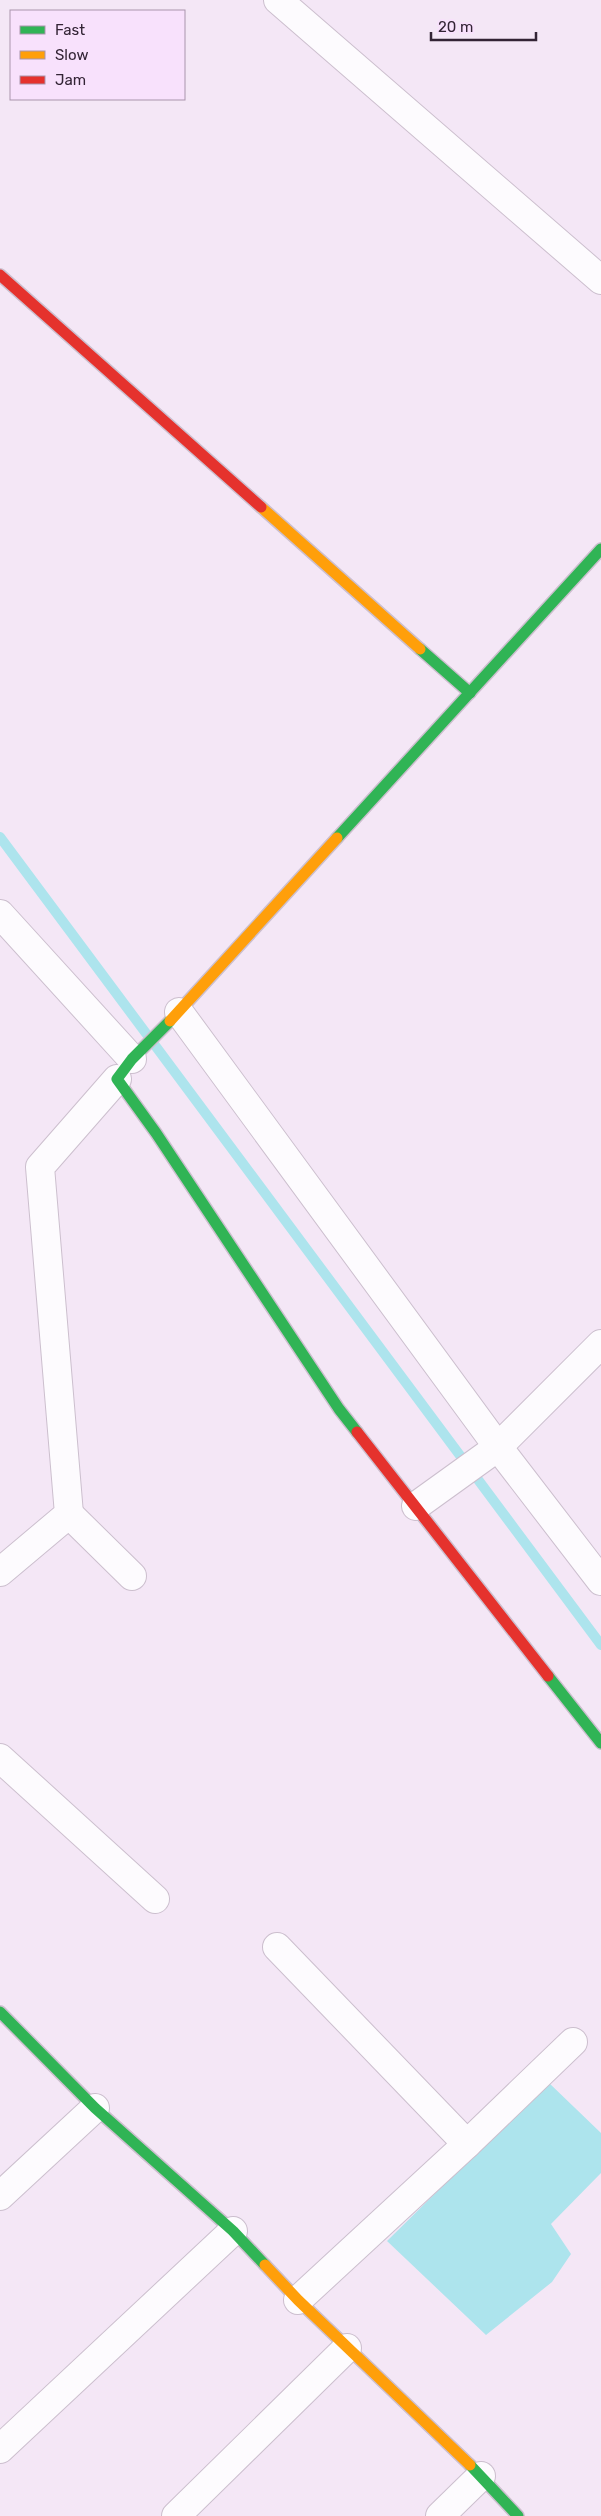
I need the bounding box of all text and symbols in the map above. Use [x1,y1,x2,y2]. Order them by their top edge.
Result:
legend [10,10,185,100]
scale bar [431,10,536,42]
text: 20 m [438,18,473,36]
text: Fast [55,21,85,39]
text: Slow [55,46,88,64]
text: Jam [55,71,86,89]

